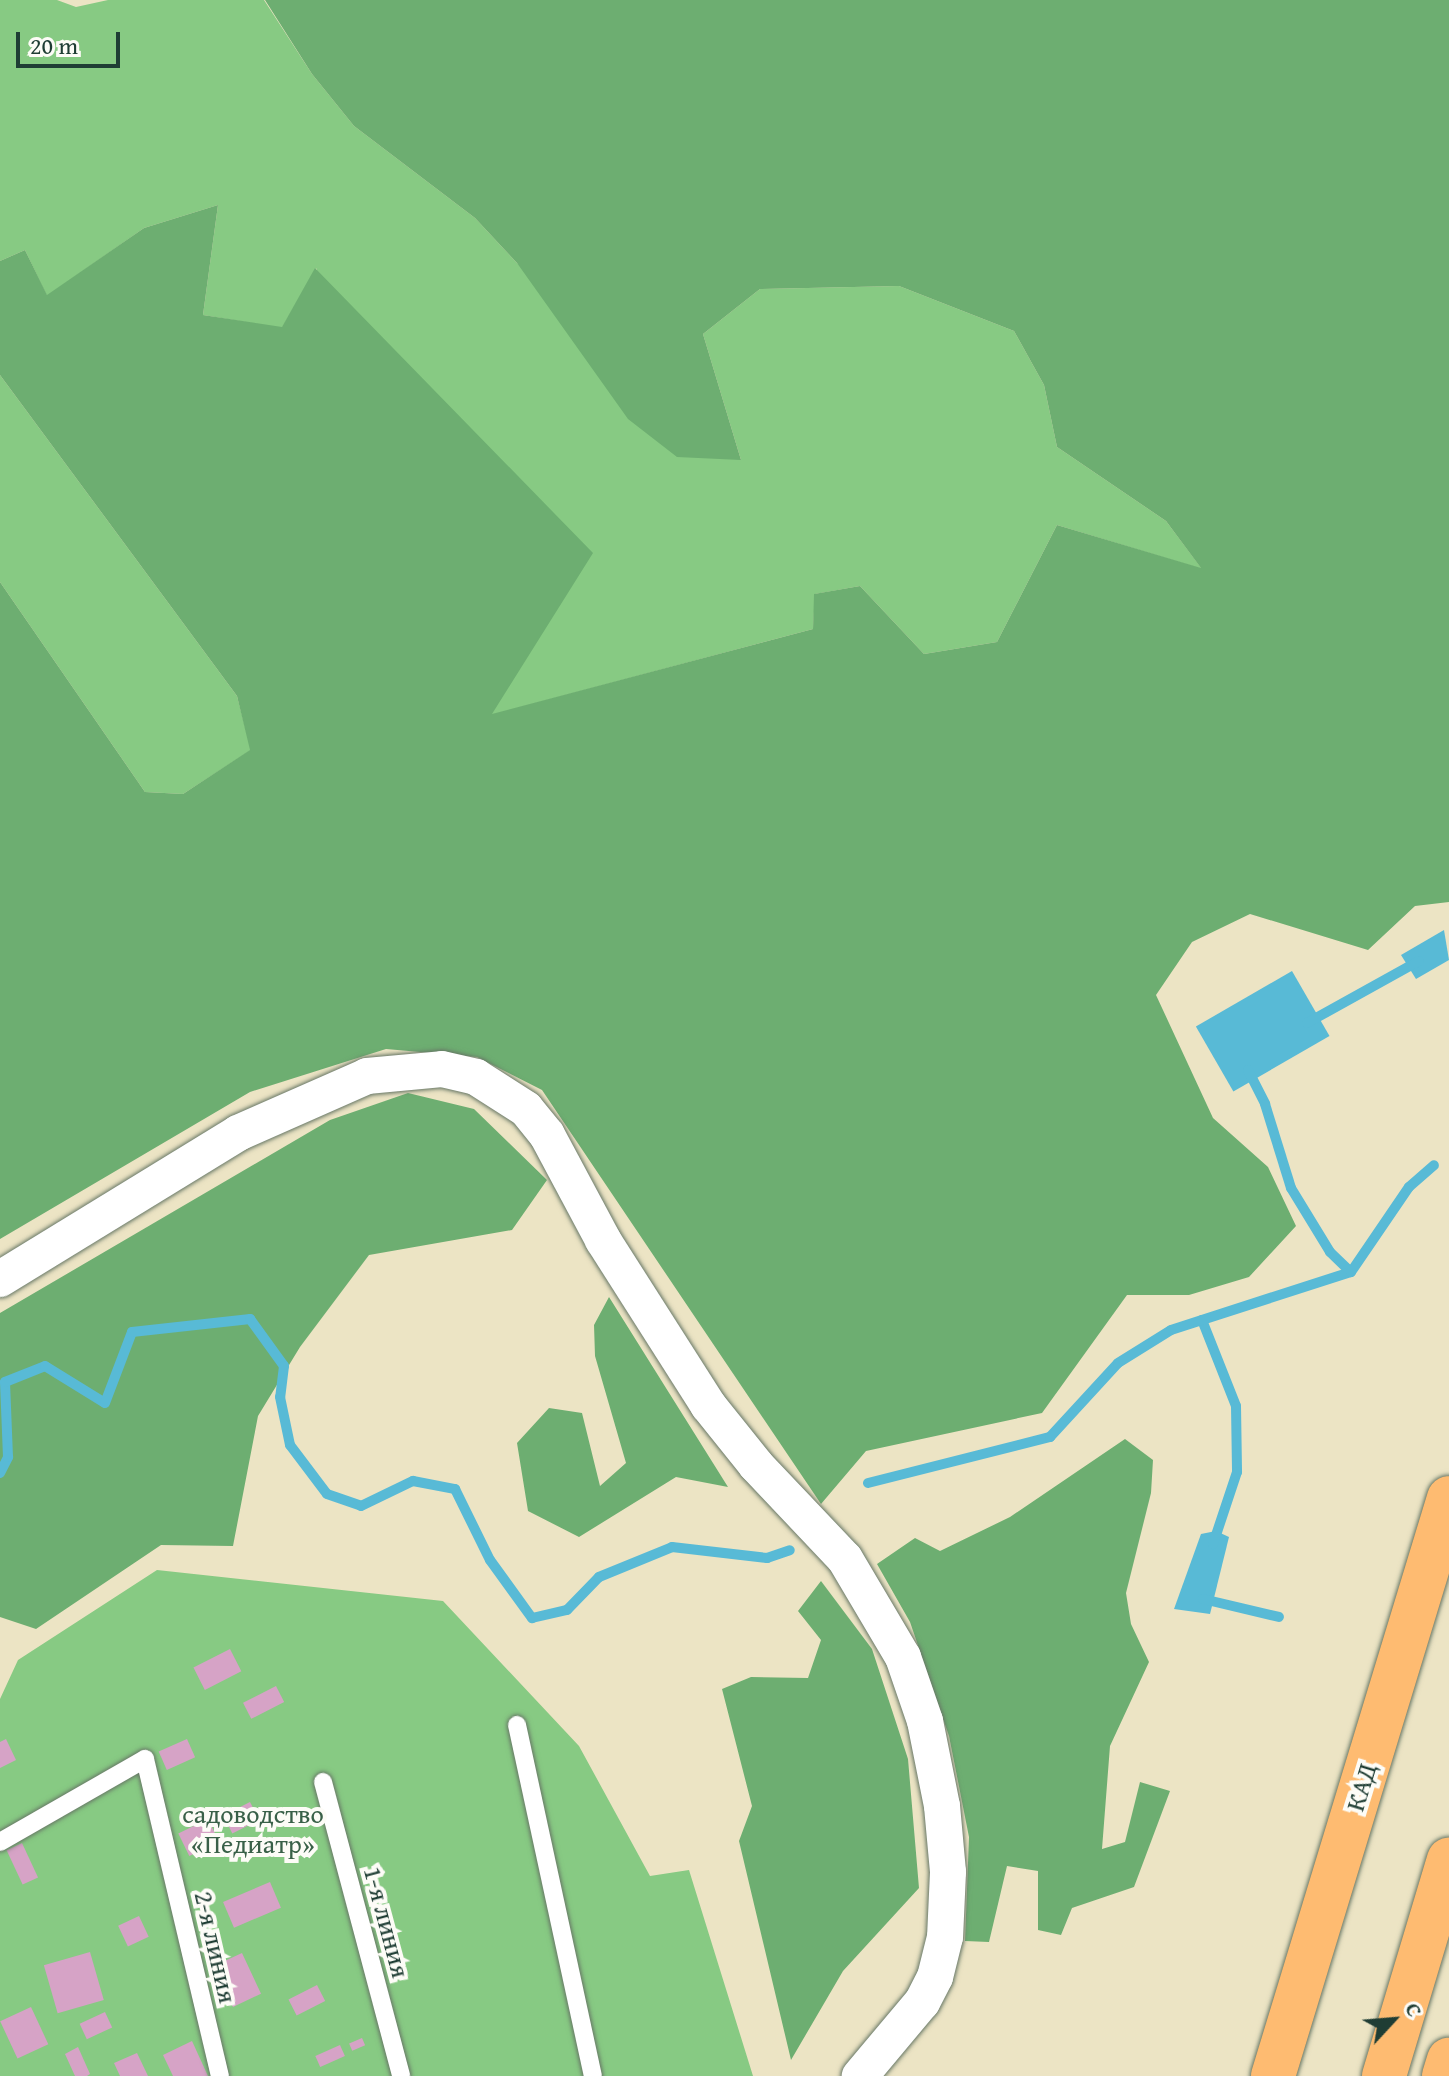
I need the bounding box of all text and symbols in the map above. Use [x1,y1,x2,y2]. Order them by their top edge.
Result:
scale bar [20,16,124,66]
text: 20 m [30,28,78,63]
street label: КАД [1339,1759,1383,1815]
park label: садоводство «Педиатр» [182,1798,324,1860]
street label: 1-я линия [357,1863,417,1981]
street label: 2-я линия [188,1888,244,2006]
north arrow [1353,1980,1433,2060]
text: С [1397,1997,1432,2022]

